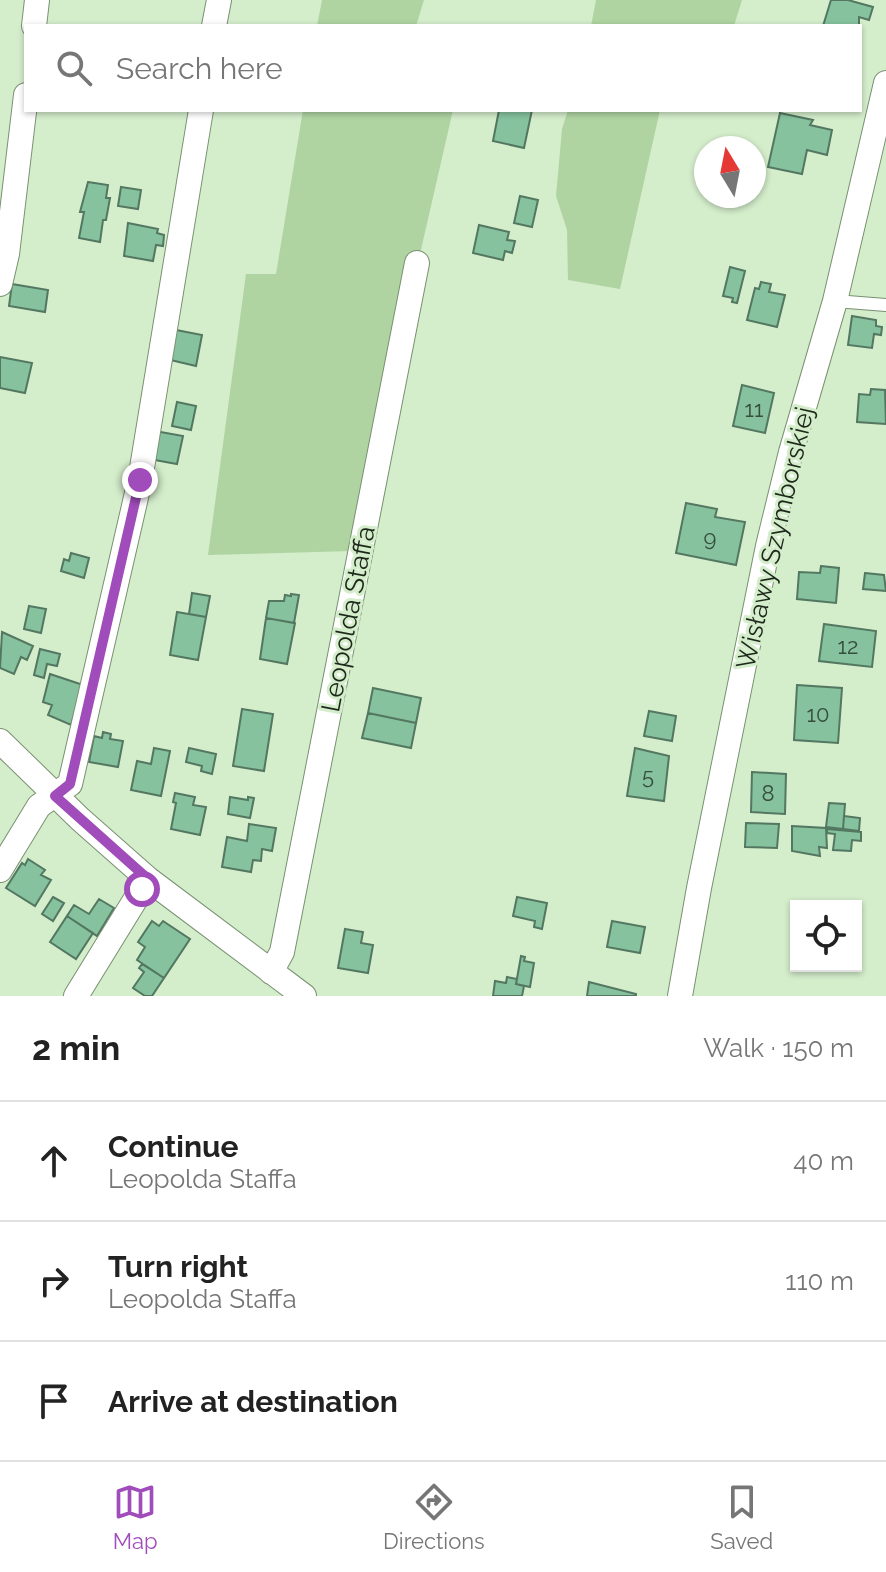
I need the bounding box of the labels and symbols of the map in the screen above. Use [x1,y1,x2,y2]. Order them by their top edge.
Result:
north arrow [694,136,766,208]
house number: 11 [745,396,763,422]
street label: Wisławy Szymborskiej [730,404,820,672]
route end [122,462,158,498]
street label: Leopolda Staffa [315,524,381,714]
house number: 9 [704,525,716,551]
house number: 12 [838,633,858,659]
house number: 10 [807,701,829,727]
house number: 5 [642,763,654,789]
house number: 8 [761,780,775,806]
route start [124,871,160,907]

